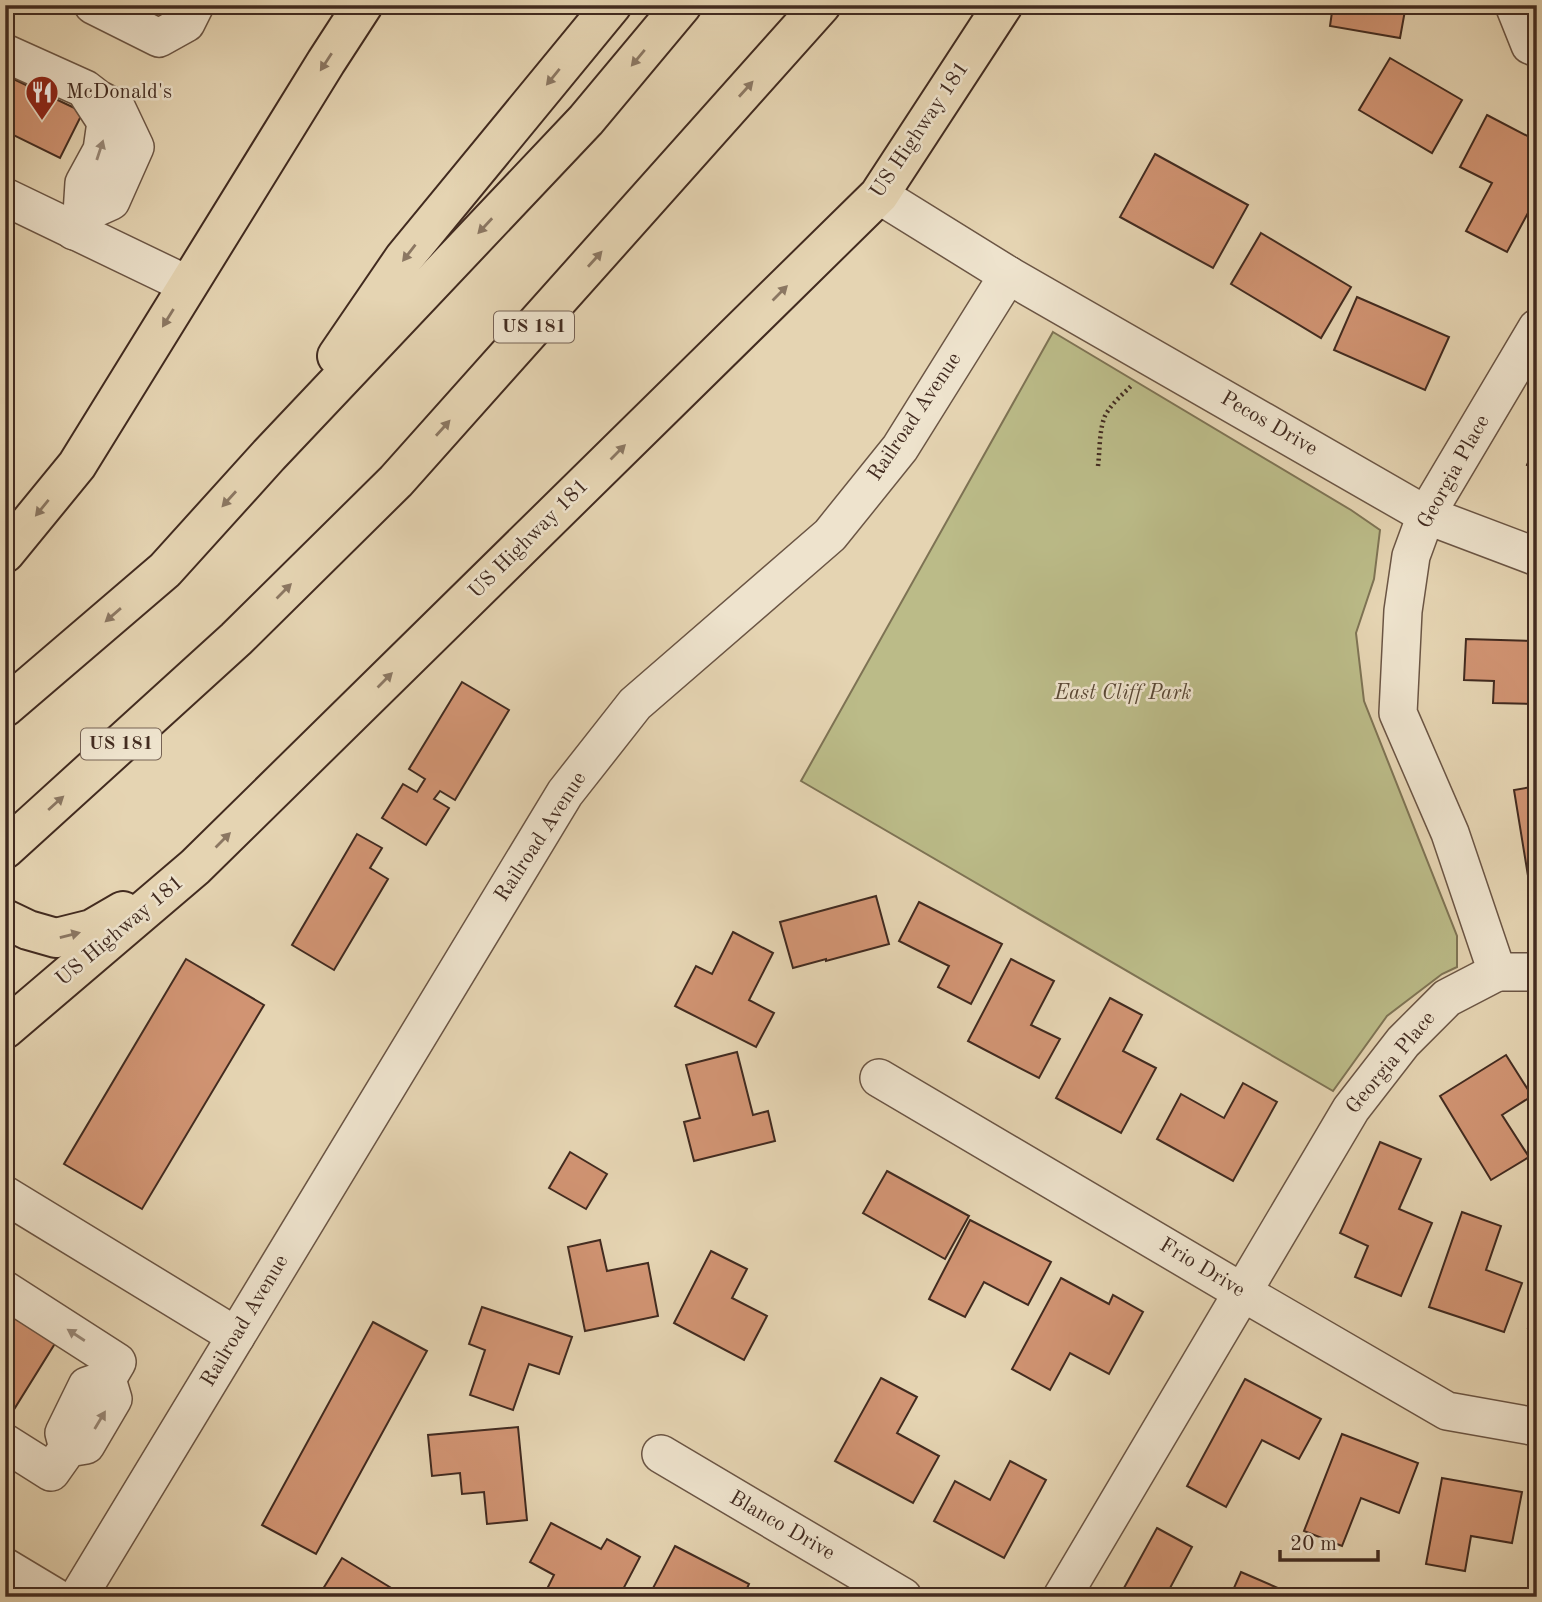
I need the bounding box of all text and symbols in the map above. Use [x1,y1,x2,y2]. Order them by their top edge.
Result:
one-way arrow [631,49,646,66]
one-way arrow [319,53,332,72]
street label: US Highway 181 [867,58,973,202]
one-way arrow [546,68,561,85]
restaurant icon: McDonald's [23,73,61,122]
one-way arrow [738,80,754,98]
place label: McDonald's [66,82,172,103]
one-way arrow [95,139,106,160]
one-way arrow [478,217,494,234]
one-way arrow [401,243,416,261]
one-way arrow [586,251,602,268]
one-way arrow [771,284,788,301]
one-way arrow [161,309,174,328]
road number: US 181 [494,312,574,342]
street label: Railroad Avenue [864,349,966,485]
street label: Pecos Drive [1217,388,1321,460]
street label: Georgia Place [1414,412,1494,532]
one-way arrow [435,420,450,437]
one-way arrow [609,444,625,461]
street label: US Highway 181 [465,475,593,603]
one-way arrow [221,490,237,508]
one-way arrow [35,499,50,516]
one-way arrow [276,583,293,600]
one-way arrow [105,607,122,622]
one-way arrow [377,672,394,689]
park label: East Cliff Park [1053,683,1192,704]
road number: US 181 [81,729,161,760]
street label: Railroad Avenue [491,769,591,905]
one-way arrow [47,796,64,812]
one-way arrow [214,832,231,848]
street label: US Highway 181 [52,872,188,990]
one-way arrow [59,929,81,940]
street label: Georgia Place [1342,1008,1440,1118]
street label: Frio Drive [1156,1234,1248,1302]
street label: Railroad Avenue [197,1251,293,1391]
one-way arrow [66,1329,86,1342]
one-way arrow [94,1411,106,1430]
street label: Blanco Drive [726,1487,838,1565]
scale bar [1280,1518,1378,1562]
text: 20 m [1290,1534,1337,1555]

